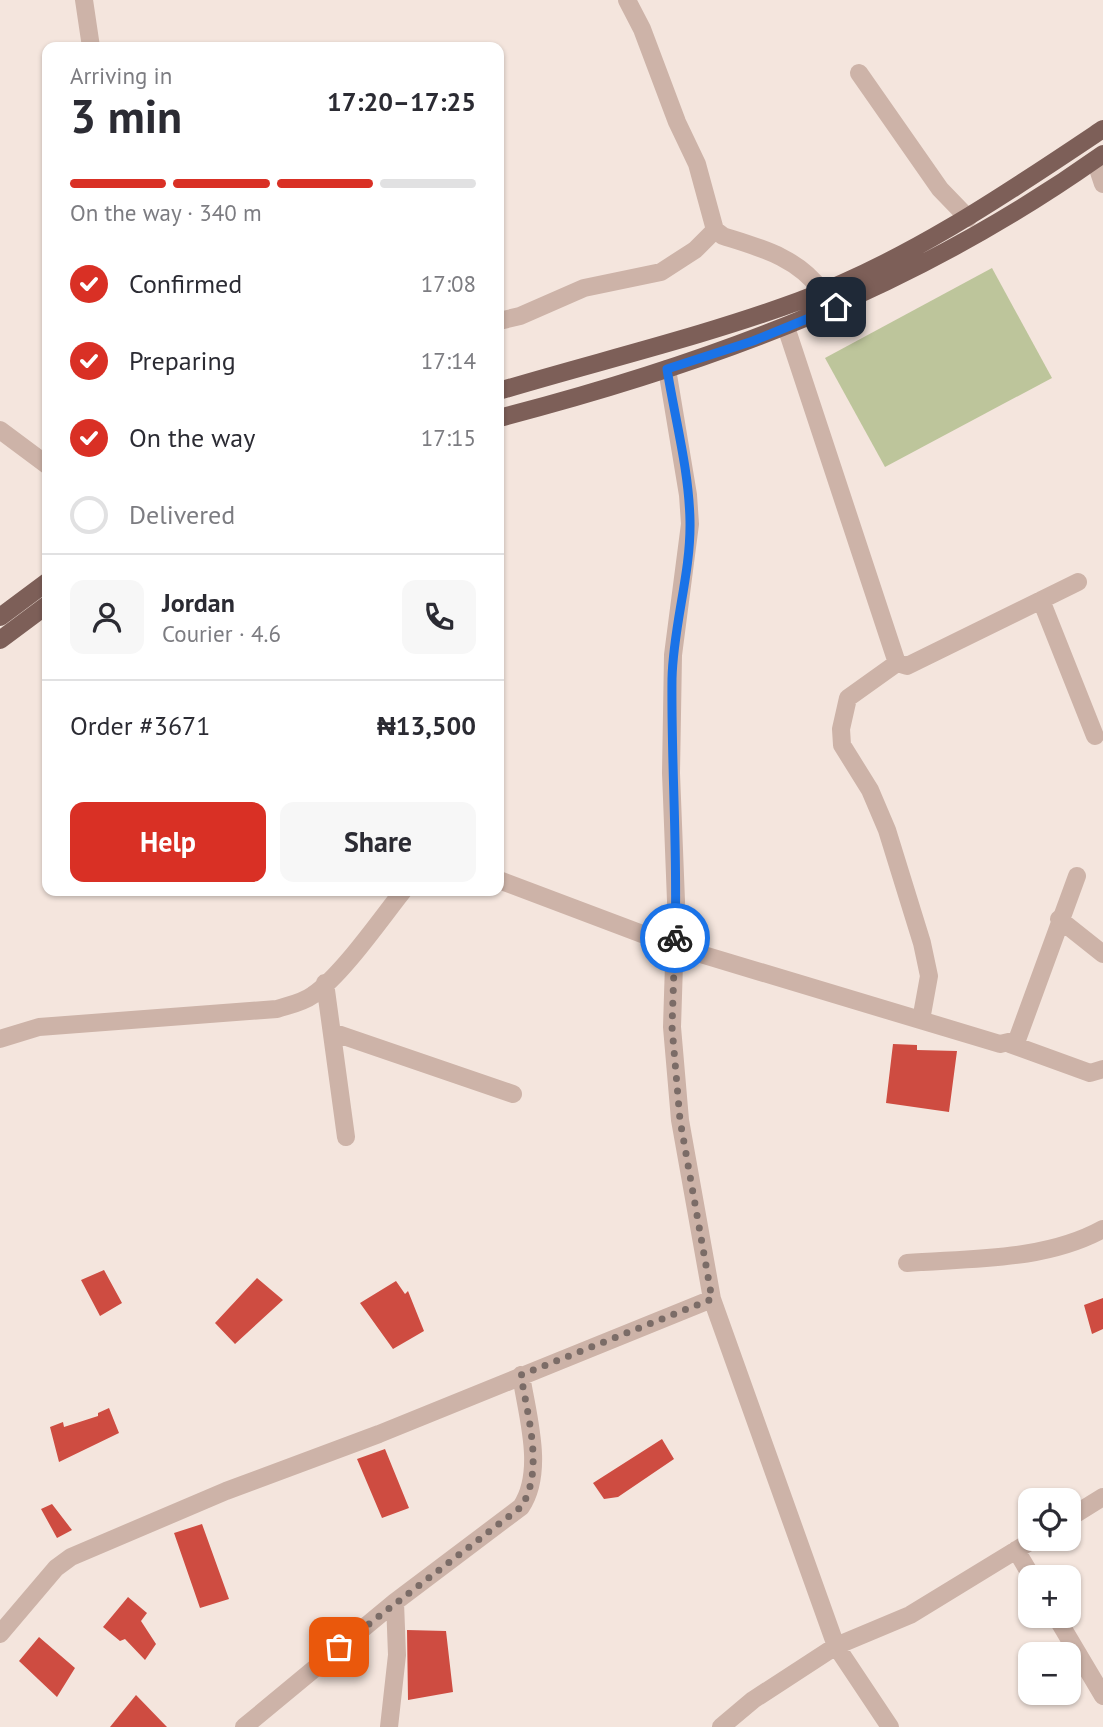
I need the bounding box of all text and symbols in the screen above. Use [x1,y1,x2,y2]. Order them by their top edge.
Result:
text: Arriving in [70,61,172,90]
text: 17:20–17:25 [327,85,476,118]
text: 3 min [70,86,182,146]
text: On the way · 340 m [70,198,262,227]
icon: check [70,265,108,303]
text: Confirmed [129,267,242,300]
text: 17:08 [421,269,476,298]
pin [806,277,866,337]
icon: home [817,288,855,326]
icon: check [70,342,108,380]
text: Preparing [129,344,236,377]
text: 17:14 [421,346,476,375]
icon: check [70,419,108,457]
text: On the way [129,421,255,454]
text: 17:15 [421,423,476,452]
text: Delivered [129,498,235,531]
button: person [70,580,144,654]
button: phone [402,580,476,654]
text: Jordan [162,586,235,619]
text: Courier · 4.6 [162,619,281,648]
text: Order #3671 [70,709,210,742]
text: ₦13,500 [377,709,476,742]
button: Help [70,802,266,882]
button: Share [280,802,476,882]
courier [640,903,710,973]
icon: bike [656,919,694,957]
map controls [1018,1488,1081,1705]
button: locate [1018,1488,1081,1551]
button: + [1018,1565,1081,1628]
pin [309,1617,369,1677]
icon: bag [320,1628,358,1666]
button: − [1018,1642,1081,1705]

